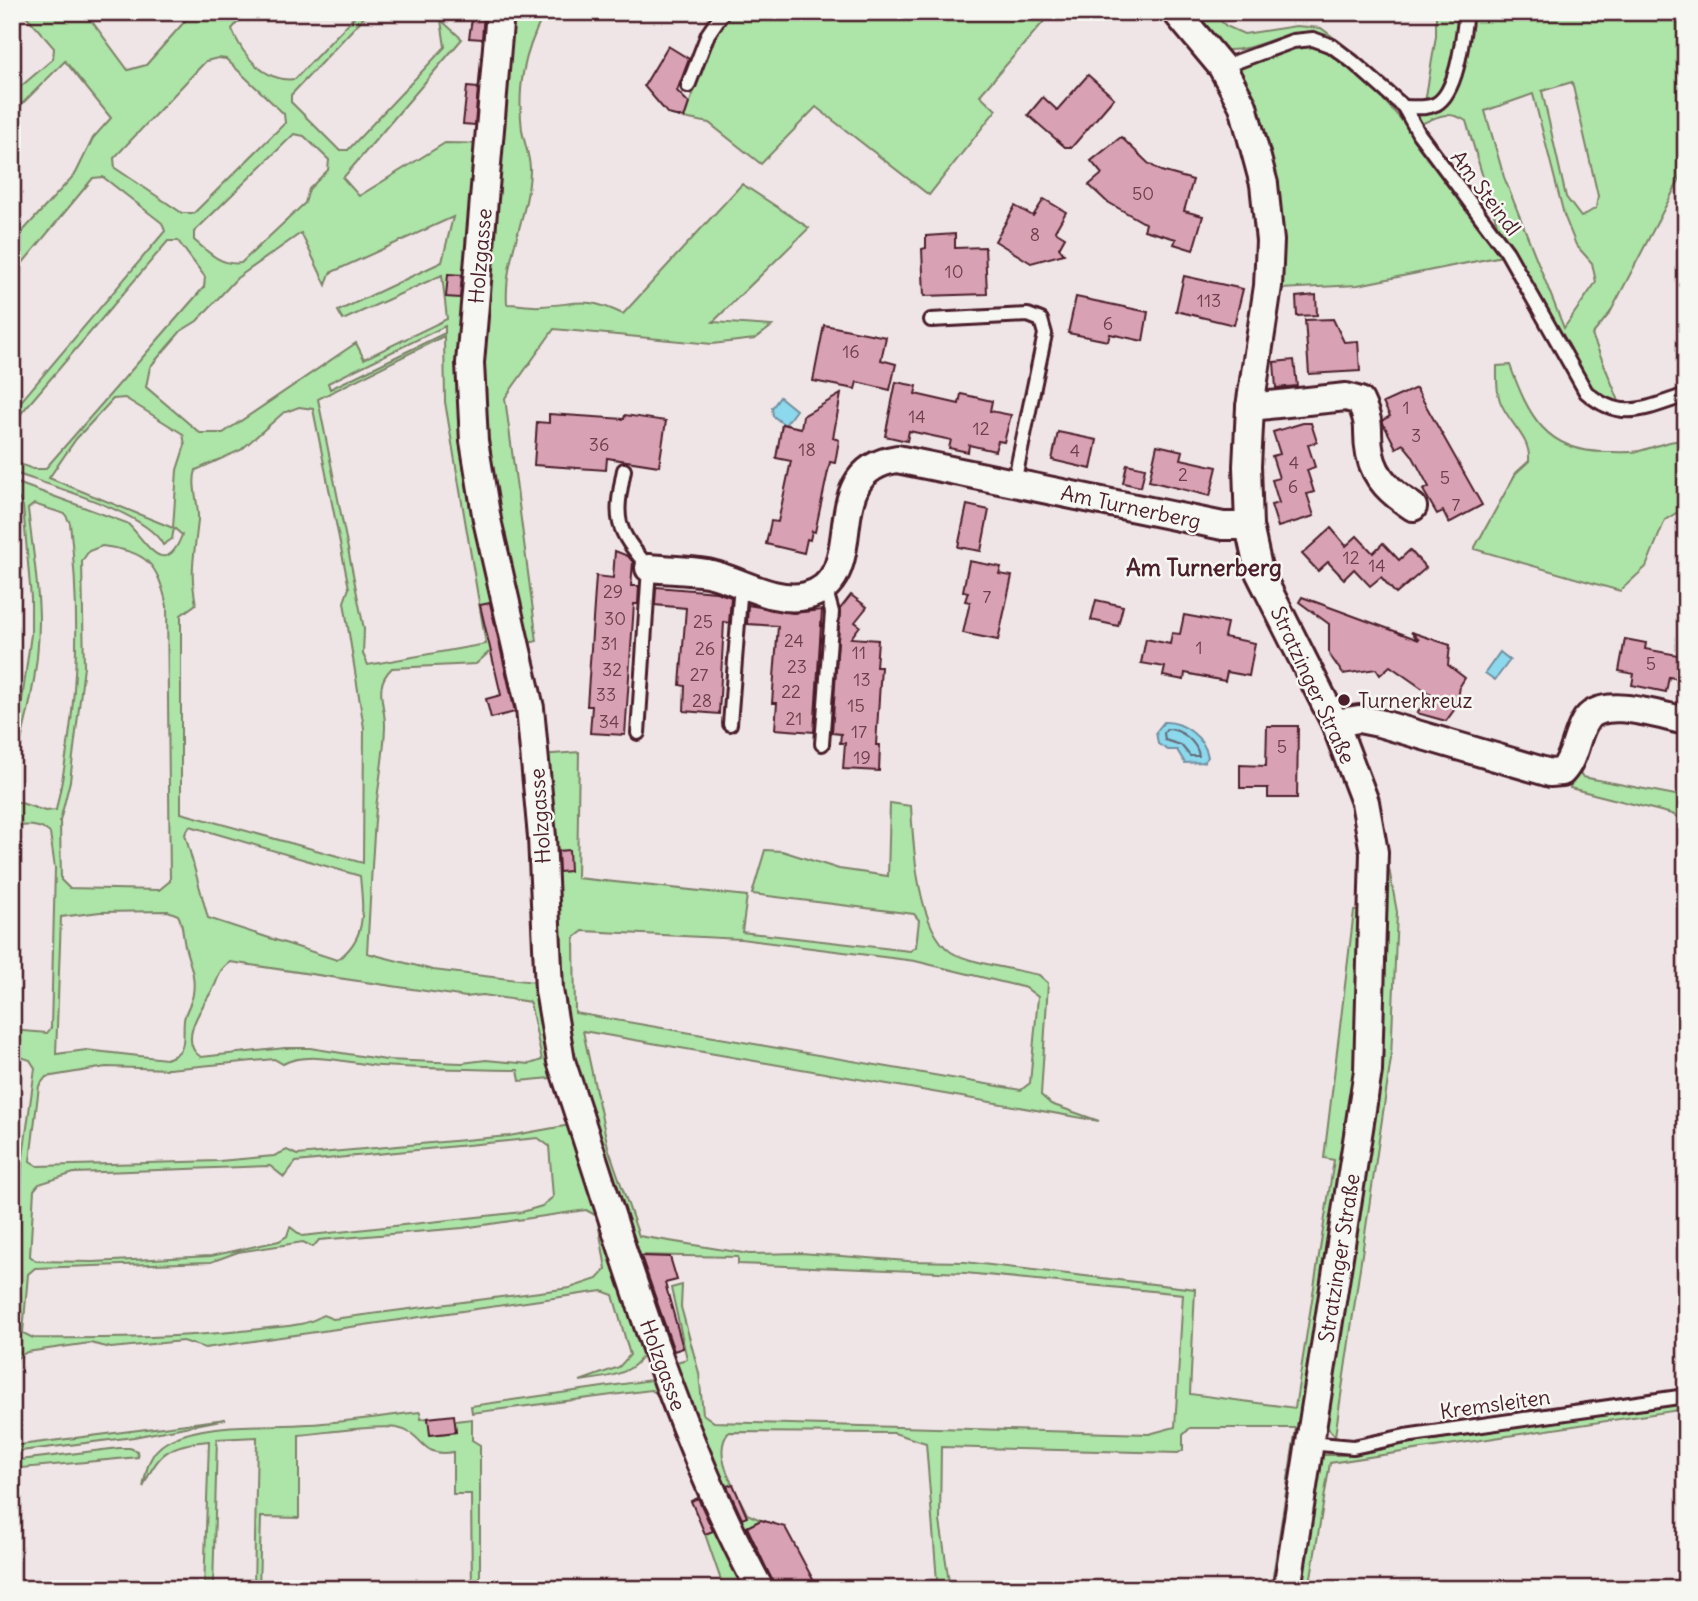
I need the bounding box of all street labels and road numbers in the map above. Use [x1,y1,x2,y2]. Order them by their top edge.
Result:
street label: Am Steindl [1445,145,1527,241]
street label: Holzgasse [462,207,498,305]
street label: Am Turnerberg [1059,479,1203,535]
street label: Stratzinger Straße [1265,602,1361,768]
street label: Holzgasse [523,767,557,865]
street label: Stratzinger Straße [1312,1172,1366,1344]
street label: Holzgasse [634,1315,692,1415]
street label: Kremsleiten [1438,1383,1552,1425]

